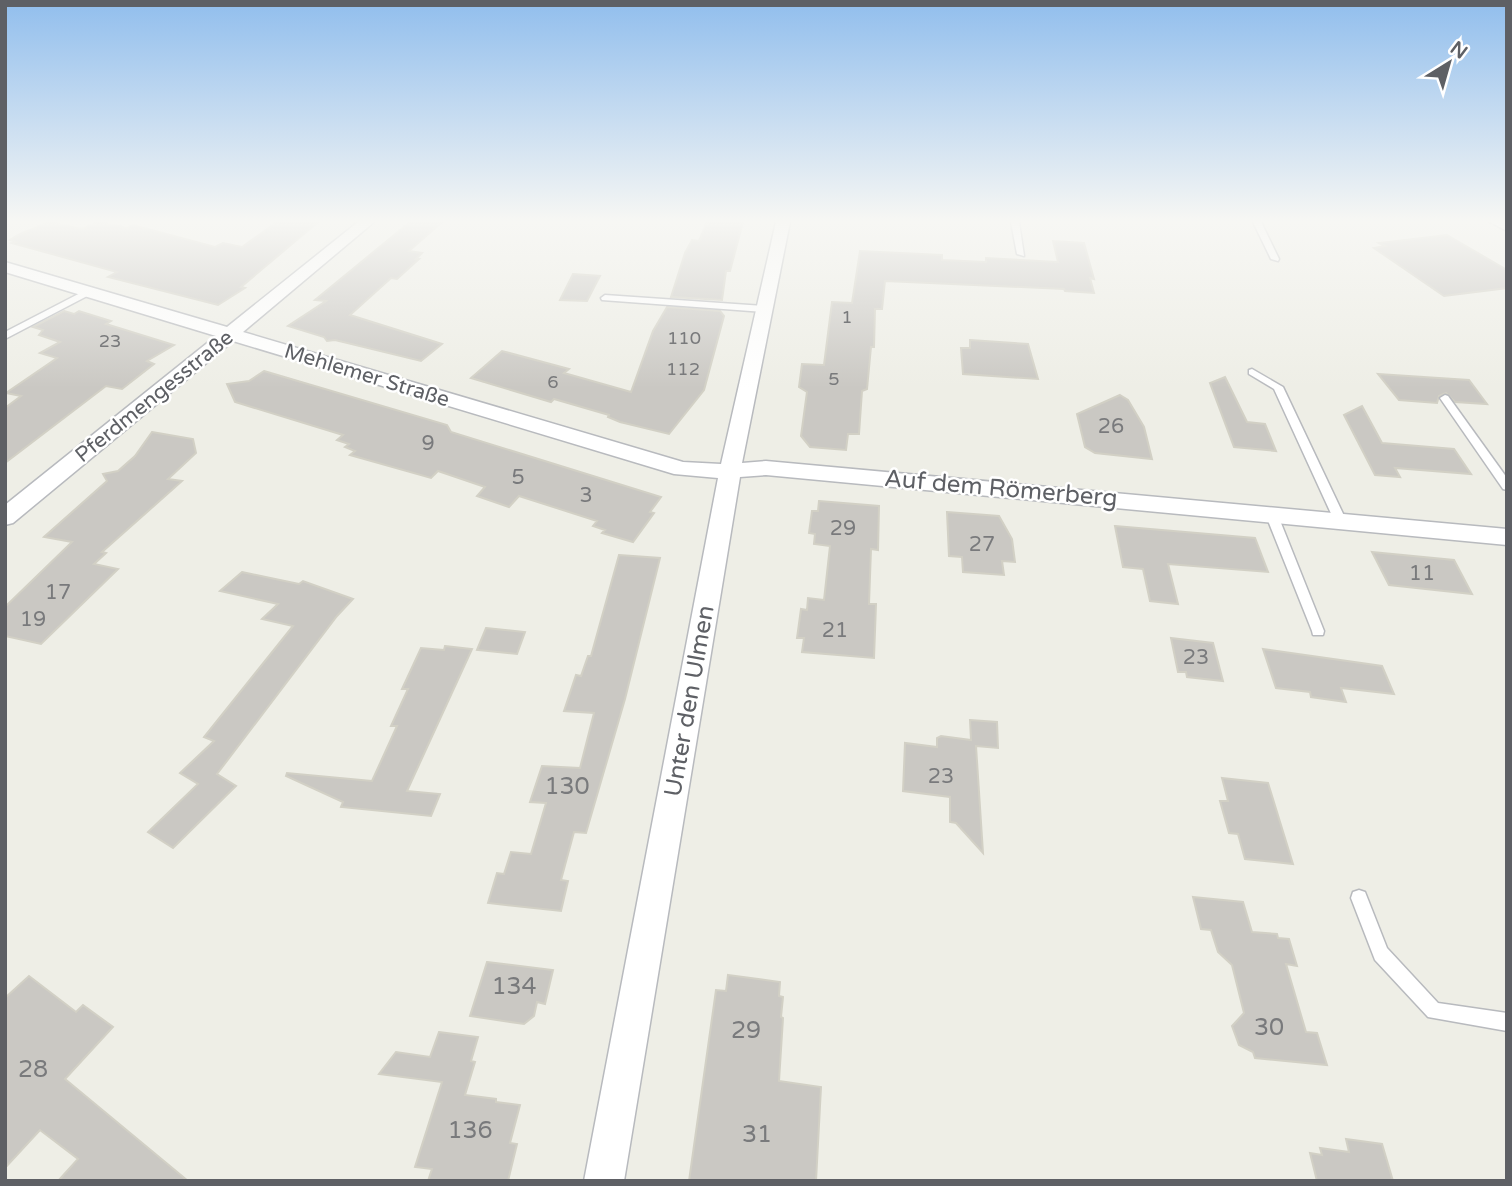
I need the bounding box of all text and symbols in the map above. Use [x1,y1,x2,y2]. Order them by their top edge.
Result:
north arrow [1414,28,1484,98]
text: N [1446,37,1471,64]
house number: 1 [841,306,853,328]
street label: Pferdmengesstraße [70,325,238,468]
house number: 110 [667,327,701,349]
house number: 23 [99,330,121,352]
street label: Mehlemer Straße [281,338,453,413]
house number: 112 [666,358,700,380]
house number: 5 [828,368,840,390]
house number: 6 [547,371,559,393]
house number: 26 [1098,414,1124,439]
house number: 9 [421,431,435,456]
street label: Auf dem Römerberg [883,464,1119,513]
house number: 5 [511,465,525,490]
house number: 3 [579,483,593,508]
house number: 29 [830,516,856,541]
house number: 27 [969,532,995,557]
house number: 11 [1409,561,1435,586]
house number: 17 [45,580,71,605]
street label: Unter den Ulmen [658,603,721,799]
house number: 19 [20,607,46,632]
house number: 21 [822,618,848,643]
house number: 23 [1183,645,1209,670]
house number: 23 [928,764,954,789]
house number: 130 [544,772,590,801]
house number: 134 [491,972,537,1001]
house number: 30 [1254,1013,1284,1042]
house number: 29 [731,1016,761,1045]
house number: 28 [18,1055,48,1084]
house number: 136 [447,1116,493,1145]
house number: 31 [742,1120,772,1149]

